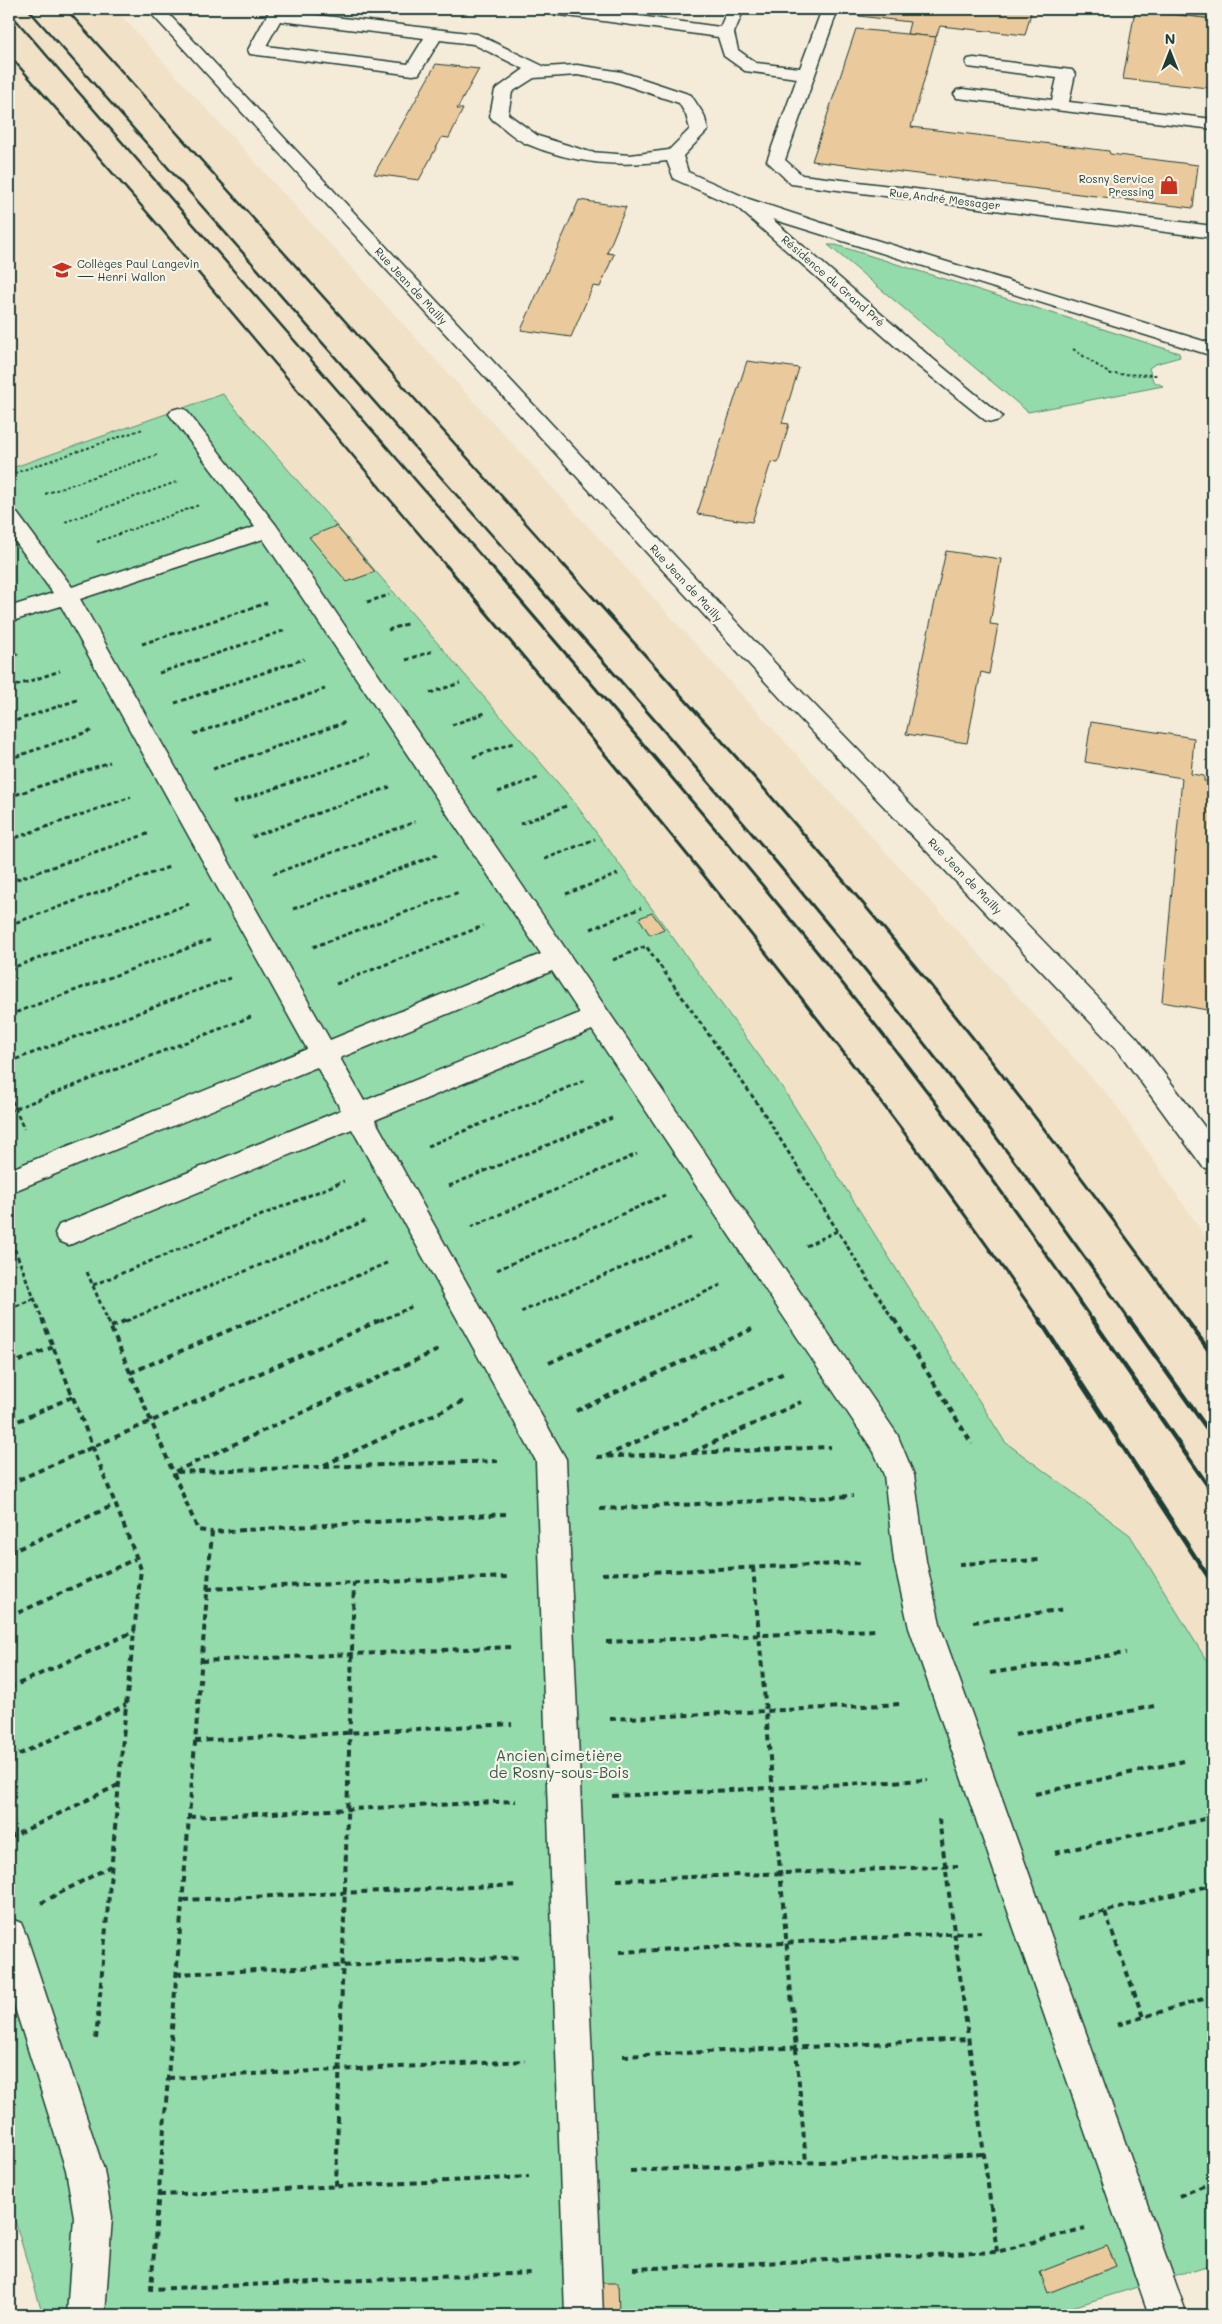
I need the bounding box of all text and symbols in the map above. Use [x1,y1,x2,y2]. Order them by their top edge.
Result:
north arrow [1144,28,1194,78]
text: N [1165,29,1175,48]
place label: Rosny Service Pressing [1079,171,1154,199]
shop icon: Rosny Service Pressing [1158,174,1180,196]
street label: Rue André Messager [889,184,1001,213]
street label: Résidence du Grand Pré [779,232,888,330]
street label: Rue Jean de Mailly [372,244,451,328]
place label: Collèges Paul Langevin — Henri Wallon [77,256,199,284]
school or university icon: Collèges Paul Langevin — Henri Wallon [51,259,73,281]
street label: Rue Jean de Mailly [647,541,726,625]
street label: Rue Jean de Mailly [925,834,1006,917]
park label: Ancien cimetière de Rosny-sous-Bois [489,1745,629,1782]

